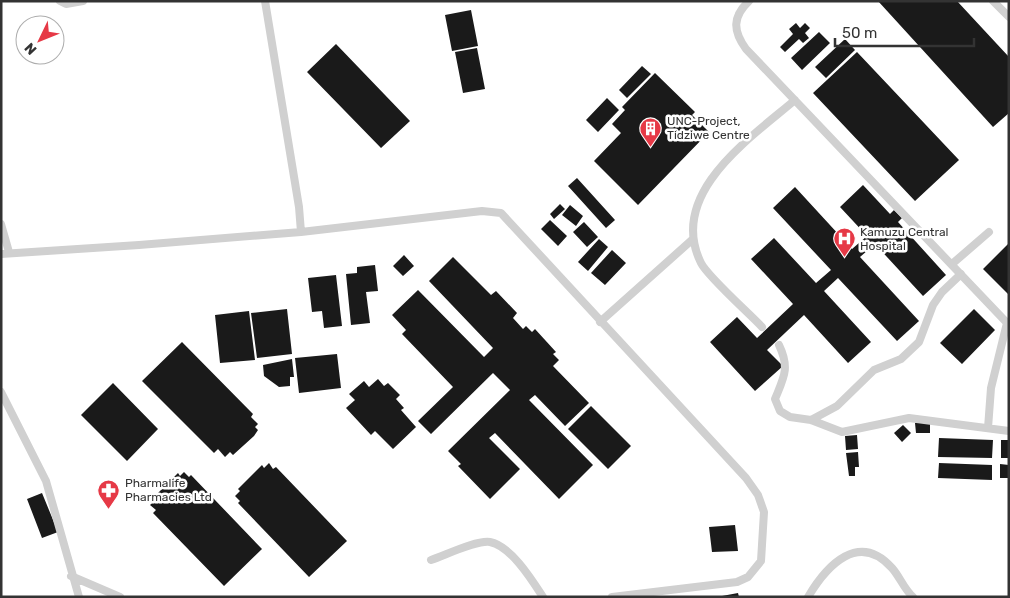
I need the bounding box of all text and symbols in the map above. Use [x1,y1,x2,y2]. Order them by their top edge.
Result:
north arrow [15,15,65,65]
scale bar [835,15,974,47]
text: 50 m [842,24,877,42]
text: N [21,39,41,58]
place label: UNC-Project, Tidziwe Centre [667,114,750,142]
building icon: UNC-Project, Tidziwe Centre [639,116,663,147]
place label: Kamuzu Central Hospital [860,225,949,253]
hospital icon: Kamuzu Central Hospital [832,227,856,258]
place label: Pharmalife Pharmacies Ltd [125,476,212,504]
pharmacy icon: Pharmalife Pharmacies Ltd [97,478,121,509]

